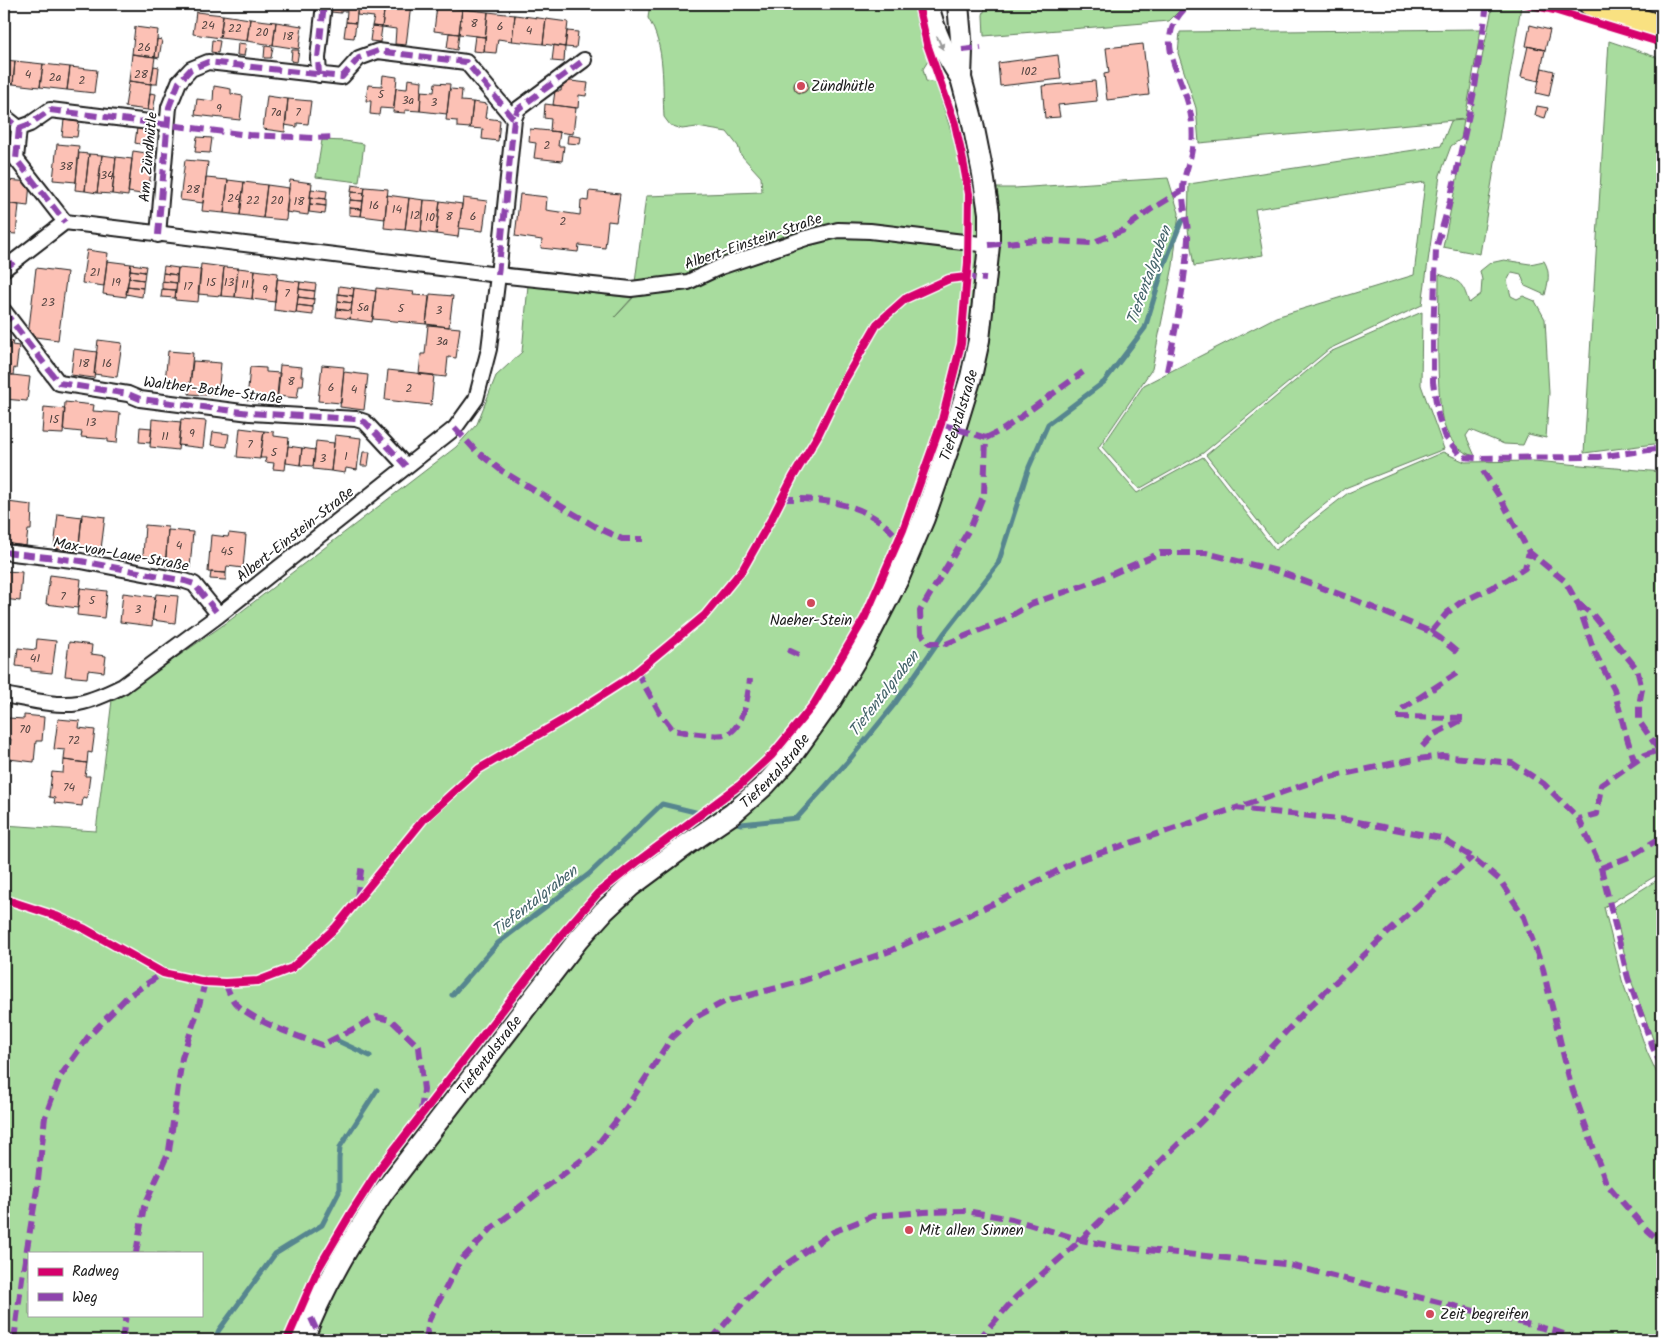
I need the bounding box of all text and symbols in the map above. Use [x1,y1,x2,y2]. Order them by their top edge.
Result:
house number: 8 [470,14,478,33]
house number: 24 [201,16,215,35]
house number: 6 [497,17,503,36]
house number: 22 [228,19,242,38]
house number: 4 [526,21,533,40]
house number: 20 [256,23,268,42]
house number: 18 [283,27,294,46]
one-way arrow [936,35,944,50]
house number: 26 [137,38,151,57]
house number: 102 [1021,62,1037,81]
house number: 4 [25,65,32,84]
house number: 28 [134,65,149,84]
house number: 2a [49,68,62,87]
house number: 2 [79,71,86,90]
place label: Zündhütle [811,75,875,99]
marker: Zündhütle [795,80,807,92]
house number: 5 [378,85,386,104]
house number: 3a [402,91,415,110]
house number: 3 [431,93,438,112]
house number: 9 [216,99,222,118]
house number: 7a [270,103,282,122]
house number: 7 [295,103,301,122]
street label: Am Zündhütle [133,111,165,203]
house number: 2 [544,136,551,155]
house number: 38 [59,157,74,176]
house number: 34 [100,166,114,185]
house number: 28 [186,180,201,199]
house number: 24 [227,189,241,208]
house number: 22 [246,191,260,210]
house number: 20 [271,191,283,210]
house number: 18 [294,192,305,211]
house number: 16 [369,196,379,215]
house number: 14 [392,200,403,219]
house number: 12 [410,206,420,225]
house number: 8 [445,207,453,226]
house number: 6 [470,207,476,226]
street label: Albert-Einstein-Straße [681,207,826,277]
house number: 10 [425,208,435,227]
house number: 2 [560,212,567,231]
water label: Tiefentalgraben [1120,221,1179,328]
house number: 21 [90,263,101,282]
house number: 19 [111,273,121,292]
house number: 15 [206,273,218,292]
house number: 13 [224,273,234,292]
house number: 11 [241,275,249,294]
house number: 17 [183,277,193,296]
house number: 9 [262,280,268,299]
house number: 7 [284,284,290,303]
house number: 23 [41,293,55,312]
house number: 5a [357,298,369,317]
house number: 5 [398,299,406,318]
house number: 3 [436,301,443,320]
house number: 3a [436,332,449,351]
house number: 18 [79,354,90,373]
house number: 16 [102,354,112,373]
street label: Tiefentalstraße [934,367,985,465]
street label: Walther-Bothe-Straße [142,371,284,411]
house number: 8 [287,372,295,391]
house number: 6 [328,378,334,397]
house number: 2 [406,379,413,398]
house number: 4 [351,380,358,399]
house number: 15 [49,410,61,429]
house number: 13 [86,413,96,432]
house number: 9 [189,424,195,443]
house number: 11 [161,427,169,446]
house number: 7 [247,435,253,454]
house number: 5 [271,443,279,462]
house number: 1 [344,447,348,466]
house number: 3 [320,449,327,468]
street label: Albert-Einstein-Straße [231,481,360,589]
street label: Max-von-Laue-Straße [51,531,191,579]
house number: 4 [176,536,183,555]
house number: 45 [220,542,235,561]
house number: 7 [60,587,66,606]
house number: 5 [89,591,97,610]
marker: Naeher-Stein [805,597,817,609]
house number: 3 [135,600,142,619]
house number: 1 [163,600,167,619]
place label: Naeher-Stein [770,609,852,633]
water label: Tiefentalgraben [842,644,927,742]
house number: 41 [30,649,40,668]
house number: 70 [19,720,31,739]
street label: Tiefentalstraße [735,729,817,815]
house number: 72 [68,731,80,750]
house number: 74 [63,778,75,797]
water label: Tiefentalgraben [486,859,585,943]
street label: Tiefentalstraße [452,1010,529,1101]
place label: Mit allen Sinnen [919,1219,1024,1243]
marker: Mit allen Sinnen [903,1224,915,1236]
legend [28,1252,202,1316]
text: Radweg [72,1260,119,1284]
text: Weg [72,1286,98,1310]
place label: Zeit begreifen [1440,1303,1529,1327]
marker: Zeit begreifen [1424,1308,1436,1320]

